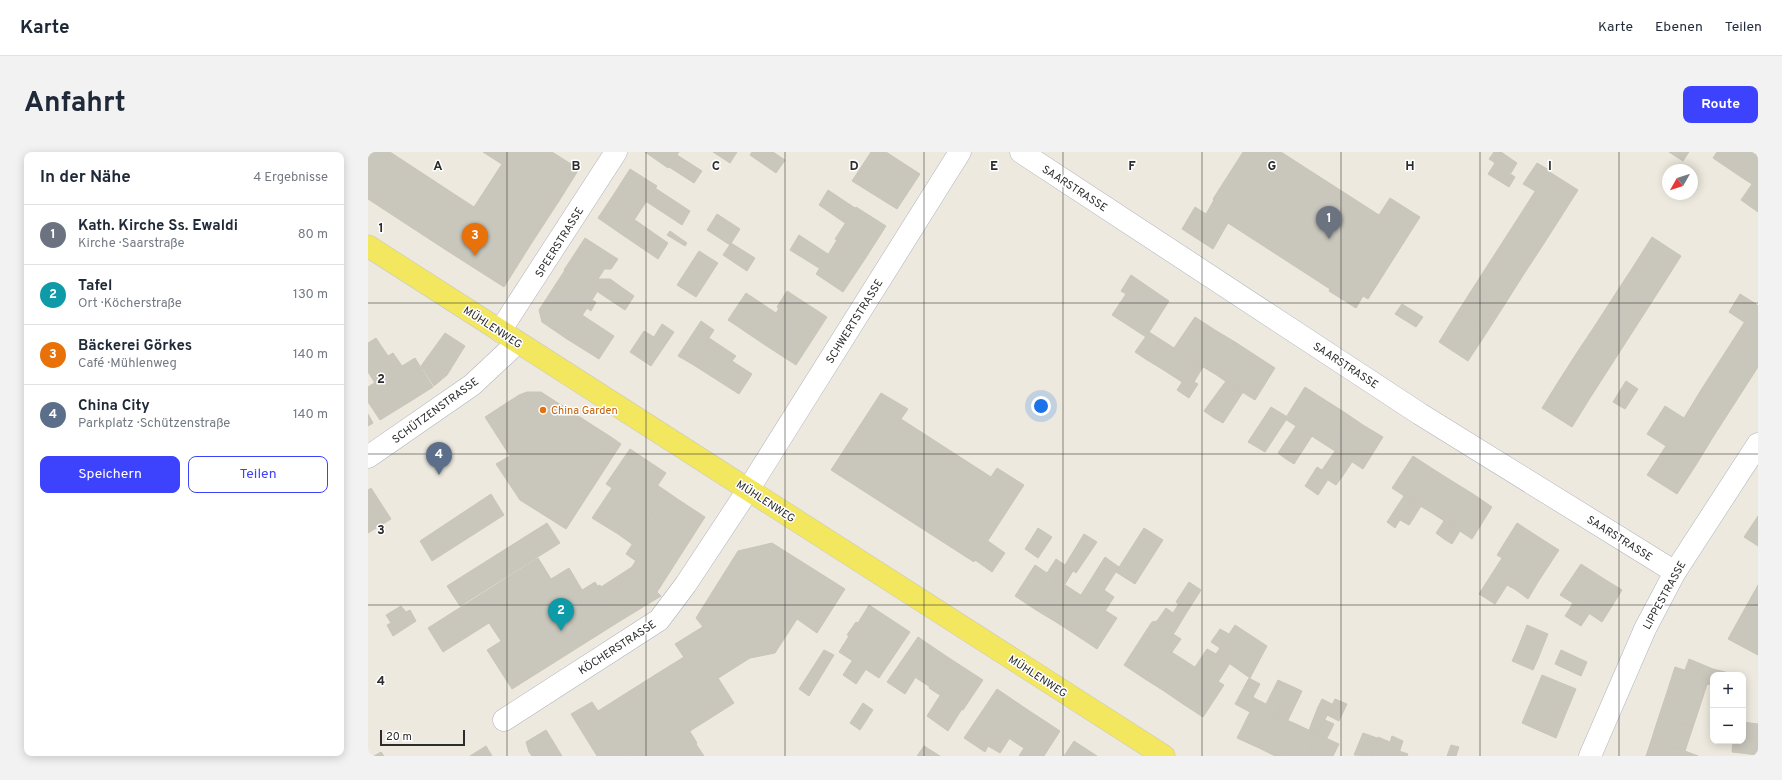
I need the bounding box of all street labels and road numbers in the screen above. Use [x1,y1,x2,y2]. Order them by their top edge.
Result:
street label: SAARSTRASSE [1039,163,1110,215]
street label: SPEERSTRASSE [533,205,587,280]
street label: SCHWERTSTRASSE [823,277,886,366]
street label: MÜHLENWEG [460,303,525,352]
street label: SAARSTRASSE [1310,340,1381,392]
street label: SCHÜTZENSTRASSE [389,374,482,447]
street label: MÜHLENWEG [733,477,798,526]
street label: SAARSTRASSE [1584,513,1655,565]
street label: LIPPESTRASSE [1640,559,1690,632]
street label: KÖCHERSTRASSE [575,617,659,678]
street label: MÜHLENWEG [1005,652,1070,701]

